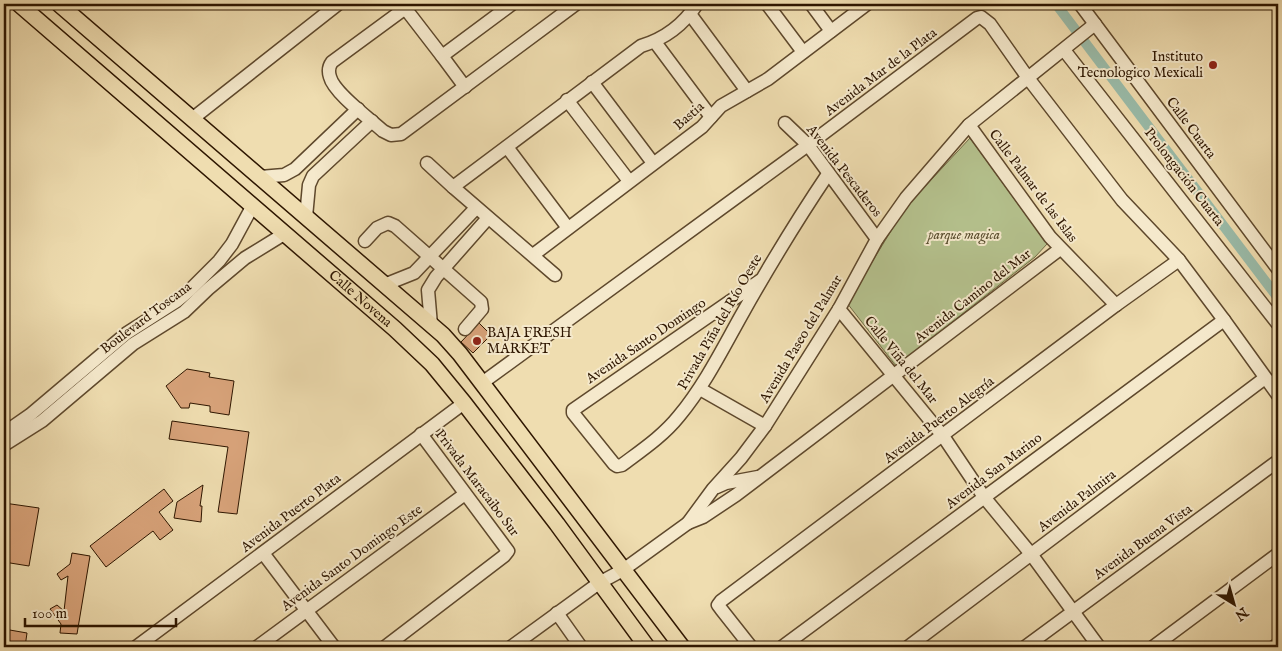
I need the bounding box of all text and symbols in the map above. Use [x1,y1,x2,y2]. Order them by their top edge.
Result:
street label: Avenida Mar de la Plata [821,23,941,121]
place label: Instituto Tecnologico Mexicali [1078,48,1203,82]
marker: Instituto Tecnologico Mexicali [1207,59,1219,71]
street label: Calle Cuarta [1162,94,1221,163]
street label: Bastia [670,97,709,134]
street label: Avenida Pescaderos [802,120,886,221]
street label: Prolongación Cuarta [1140,124,1229,231]
street label: Calle Palmar de las Islas [985,126,1081,246]
park label: parque magica [925,226,1000,245]
street label: Avenida Camino del Mar [910,245,1035,348]
street label: Privada Piña del Río Oeste [674,250,767,393]
street label: Calle Novena [325,266,396,332]
street label: Avenida Paseo del Palmar [755,272,846,407]
street label: Boulevard Toscana [97,277,196,358]
street label: Avenida Santo Domingo [582,294,710,389]
street label: Calle Viña del Mar [860,312,942,408]
place label: BAJA FRESH MARKET [487,324,572,358]
marker: BAJA FRESH MARKET [471,335,483,347]
street label: Avenida Puerto Alegría [879,372,999,468]
street label: Privada Maracaibo Sur [431,426,523,540]
street label: Avenida San Marino [941,429,1046,514]
street label: Avenida Palmira [1034,465,1120,537]
street label: Avenida Puerto Plata [237,469,345,557]
street label: Avenida Santo Domingo Este [277,500,427,616]
street label: Avenida Buena Vista [1089,500,1197,584]
north arrow [1210,578,1260,628]
scale bar [25,596,176,628]
text: N [1231,602,1252,624]
text: 100 m [32,604,68,623]

